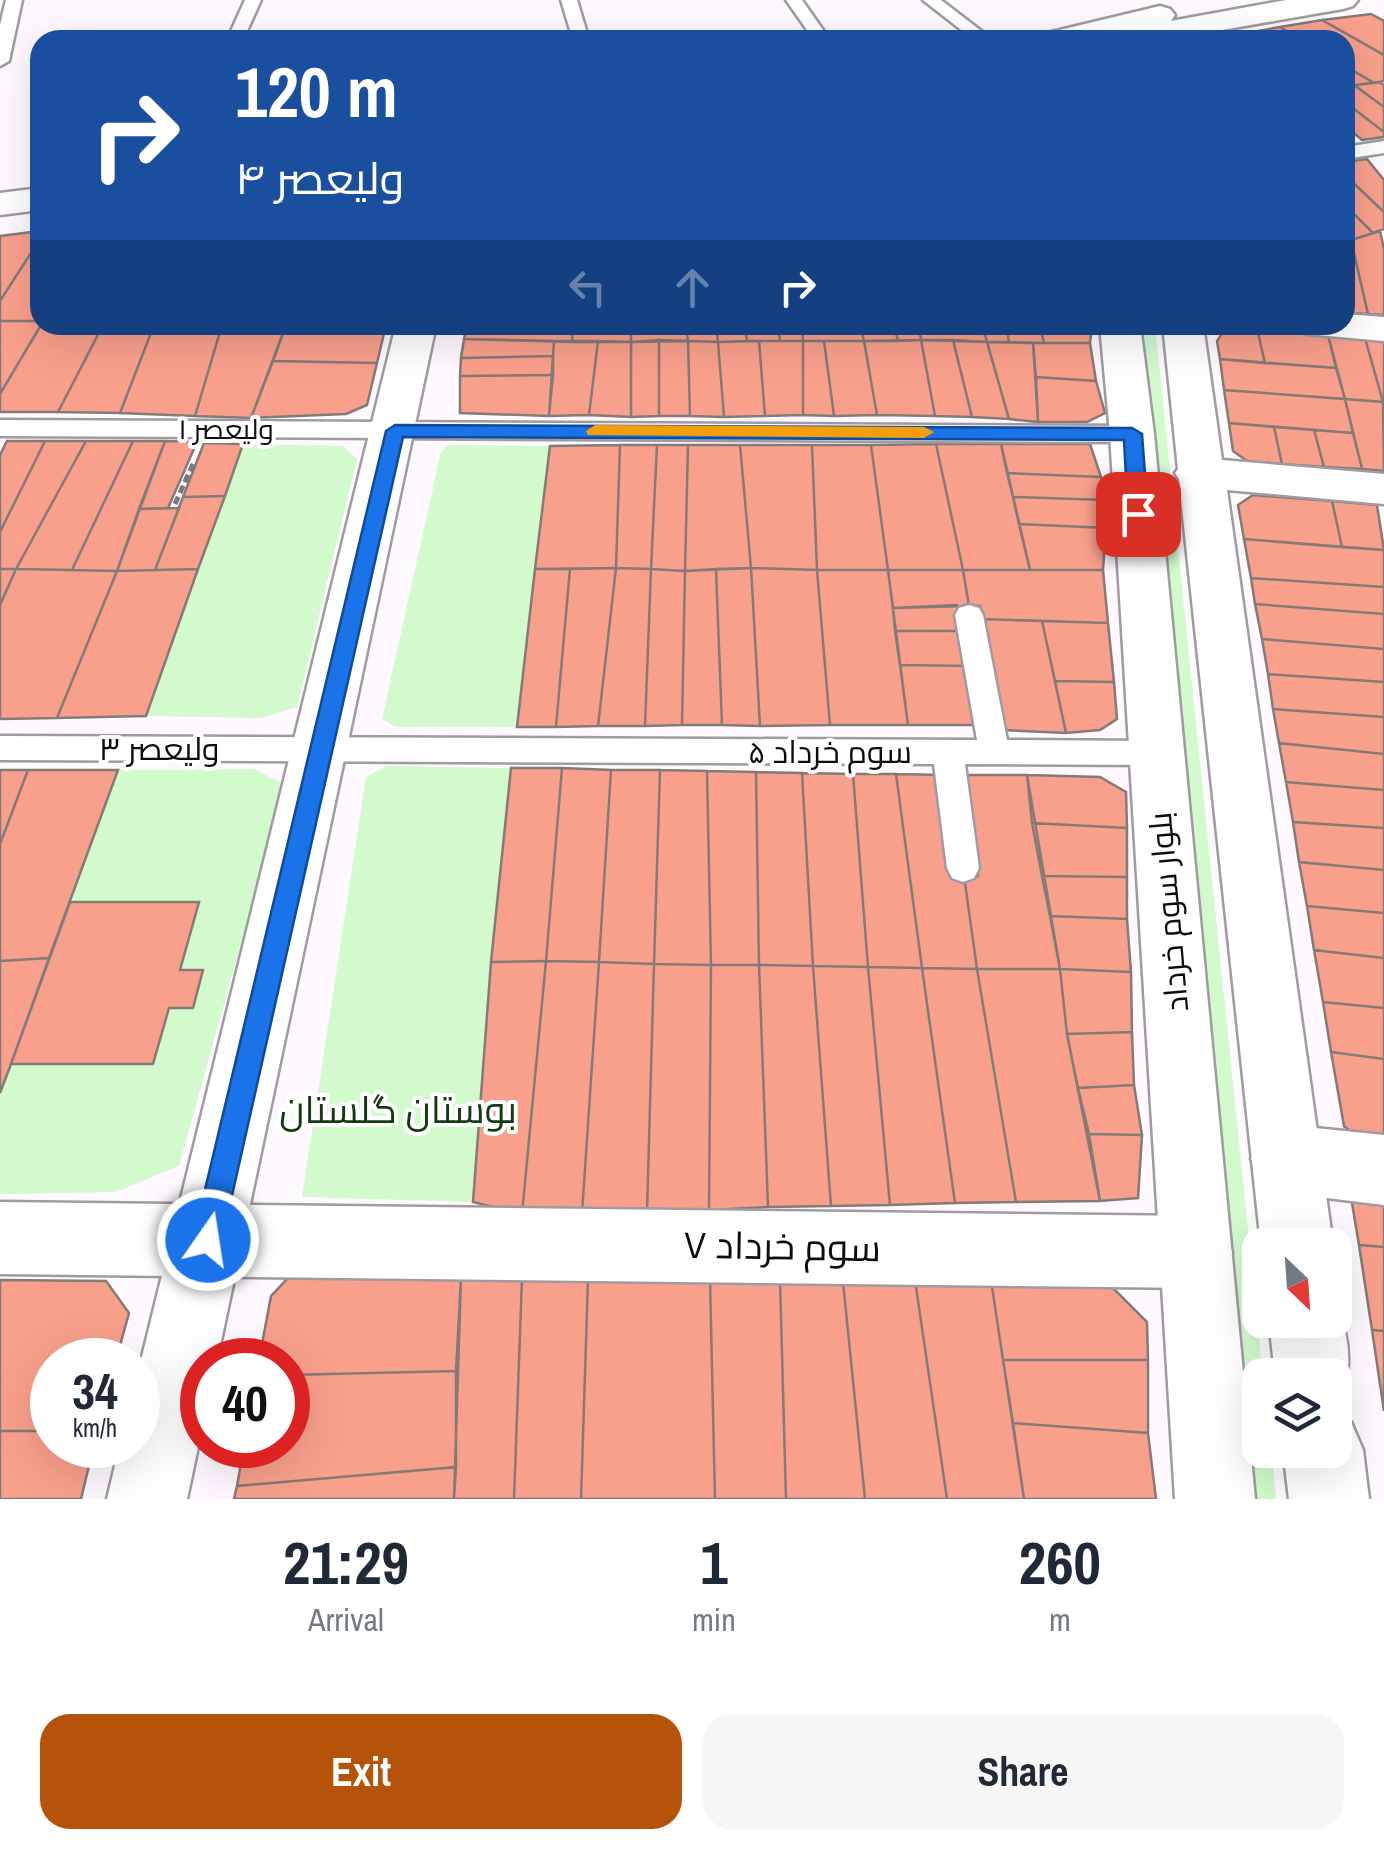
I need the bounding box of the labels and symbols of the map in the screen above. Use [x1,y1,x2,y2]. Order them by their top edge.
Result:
street label: ولیعصر ۱ [178,410,274,448]
pin [1096,472,1181,557]
street label: ولیعصر ۳ [99,727,219,770]
street label: سوم خرداد ۵ [748,730,912,774]
street label: بلوار سوم خرداد [1138,810,1199,1014]
park label: بوستان گلستان [279,1084,517,1135]
position arrow [156,1188,260,1292]
street label: سوم خرداد ۷ [683,1219,881,1274]
north arrow [1242,1228,1352,1338]
speed limit sign: 40 [180,1338,310,1468]

